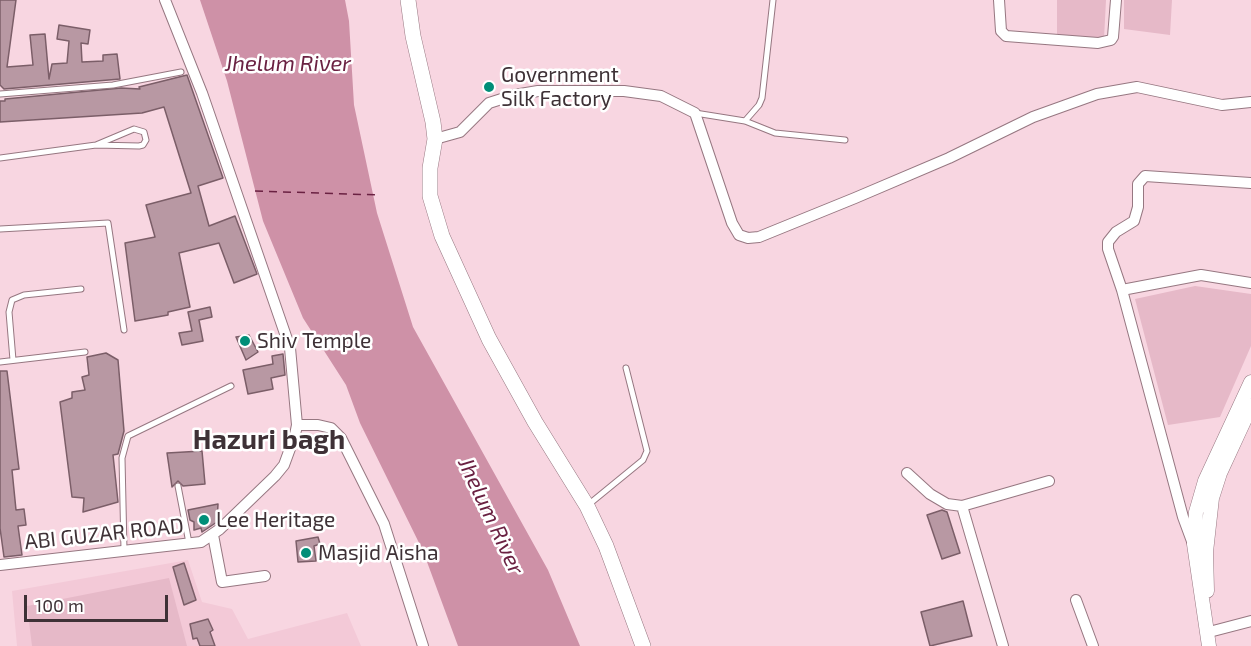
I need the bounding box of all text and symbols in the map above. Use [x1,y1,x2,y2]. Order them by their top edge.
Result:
water label: Jhelum River [225,51,351,77]
place label: Government Silk Factory [501,62,619,112]
marker: Government Silk Factory [482,80,496,94]
place label: Shiv Temple [257,328,371,354]
marker: Shiv Temple [238,334,252,348]
district label: Hazuri bagh [193,424,345,456]
water label: Jhelum River [452,453,530,579]
place label: Lee Heritage [216,507,335,533]
street label: ABI GUZAR ROAD [23,513,185,555]
marker: Lee Heritage [197,513,211,527]
place label: Masjid Aisha [318,540,438,566]
marker: Masjid Aisha [299,546,313,560]
scale bar [27,583,171,621]
text: 100 m [35,594,84,616]

